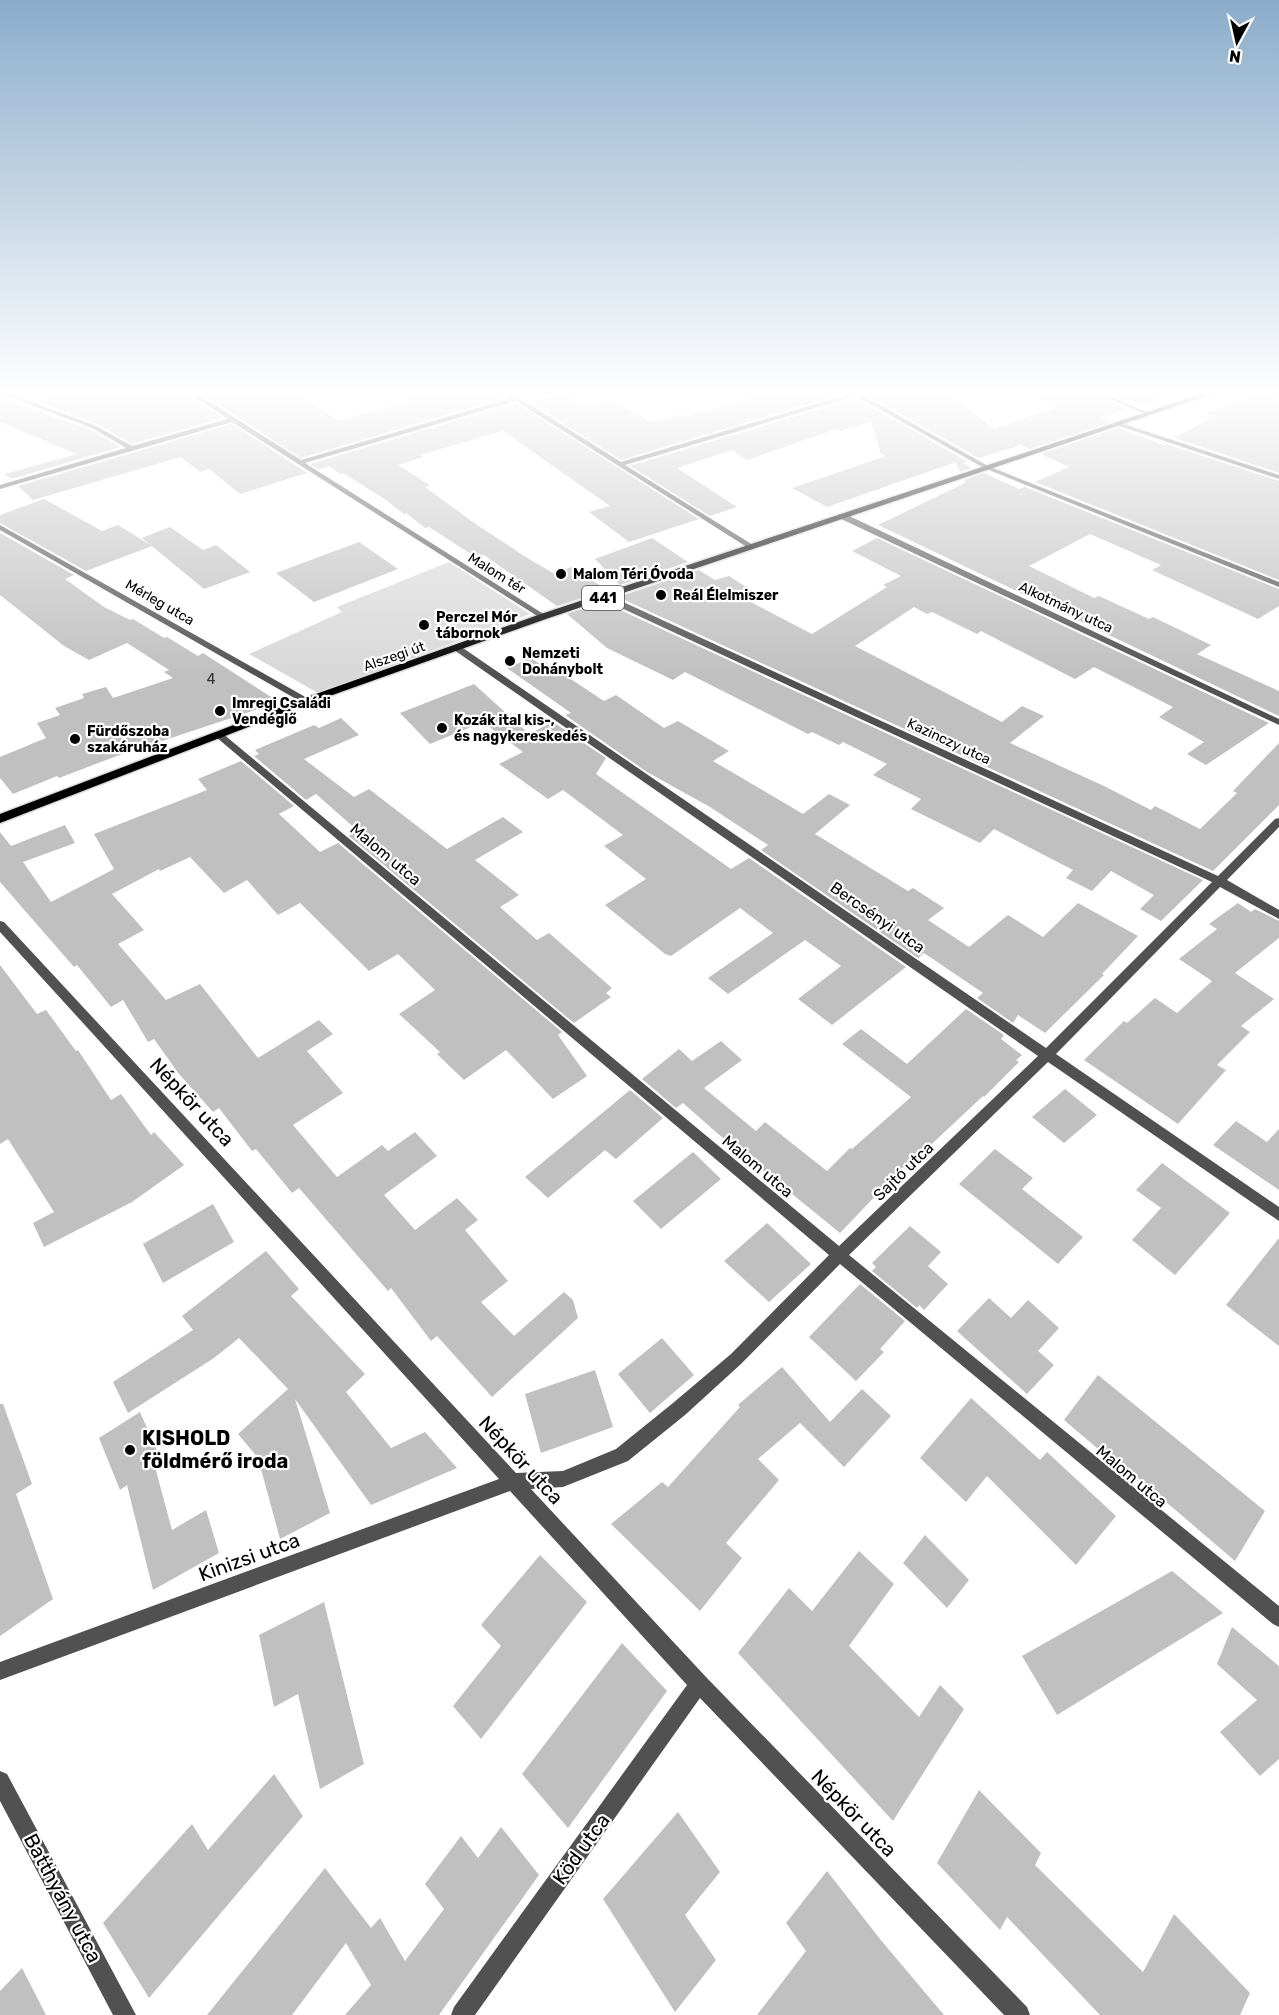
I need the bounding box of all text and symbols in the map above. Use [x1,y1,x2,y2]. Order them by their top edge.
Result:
north arrow [1207,12,1267,72]
text: N [1228,46,1242,67]
street label: Malom tér [465,549,529,598]
place label: Malom Téri Óvoda [573,565,694,583]
marker: Malom Téri Óvoda [554,567,568,581]
street label: Mérleg utca [122,576,197,629]
street label: Alkotmány utca [1016,578,1115,637]
road number: 441 [582,586,624,610]
place label: Reál Élelmiszer [673,586,779,604]
marker: Reál Élelmiszer [654,588,668,602]
place label: Perczel Mór tábornok [436,609,518,642]
marker: Perczel Mór tábornok [417,618,431,632]
street label: Alszegi út [361,638,428,675]
place label: Nemzeti Dohánybolt [522,645,603,678]
marker: Nemzeti Dohánybolt [503,654,517,668]
house number: 4 [207,671,216,688]
place label: Imregi Családi Vendéglő [232,695,331,728]
marker: Imregi Családi Vendéglő [213,704,227,718]
place label: Kozák ital kis-, és nagykereskedés [454,712,587,745]
street label: Kazinczy utca [904,715,993,768]
marker: Kozák ital kis-, és nagykereskedés [435,721,449,735]
place label: Fürdőszoba szakáruház [87,723,169,756]
marker: Fürdőszoba szakáruház [68,732,82,746]
street label: Malom utca [347,819,425,889]
street label: Bercsényi utca [827,878,929,957]
street label: Népkör utca [145,1053,239,1151]
street label: Malom utca [719,1131,797,1201]
street label: Sajtó utca [869,1138,937,1205]
street label: Népkör utca [474,1411,568,1509]
place label: KISHOLD földmérő iroda [142,1426,288,1473]
street label: Malom utca [1093,1441,1171,1511]
marker: KISHOLD földmérő iroda [123,1443,137,1457]
street label: Kinizsi utca [195,1528,303,1586]
street label: Népkör utca [806,1764,902,1862]
street label: Köd utca [547,1809,615,1889]
street label: Batthyány utca [19,1829,107,1967]

